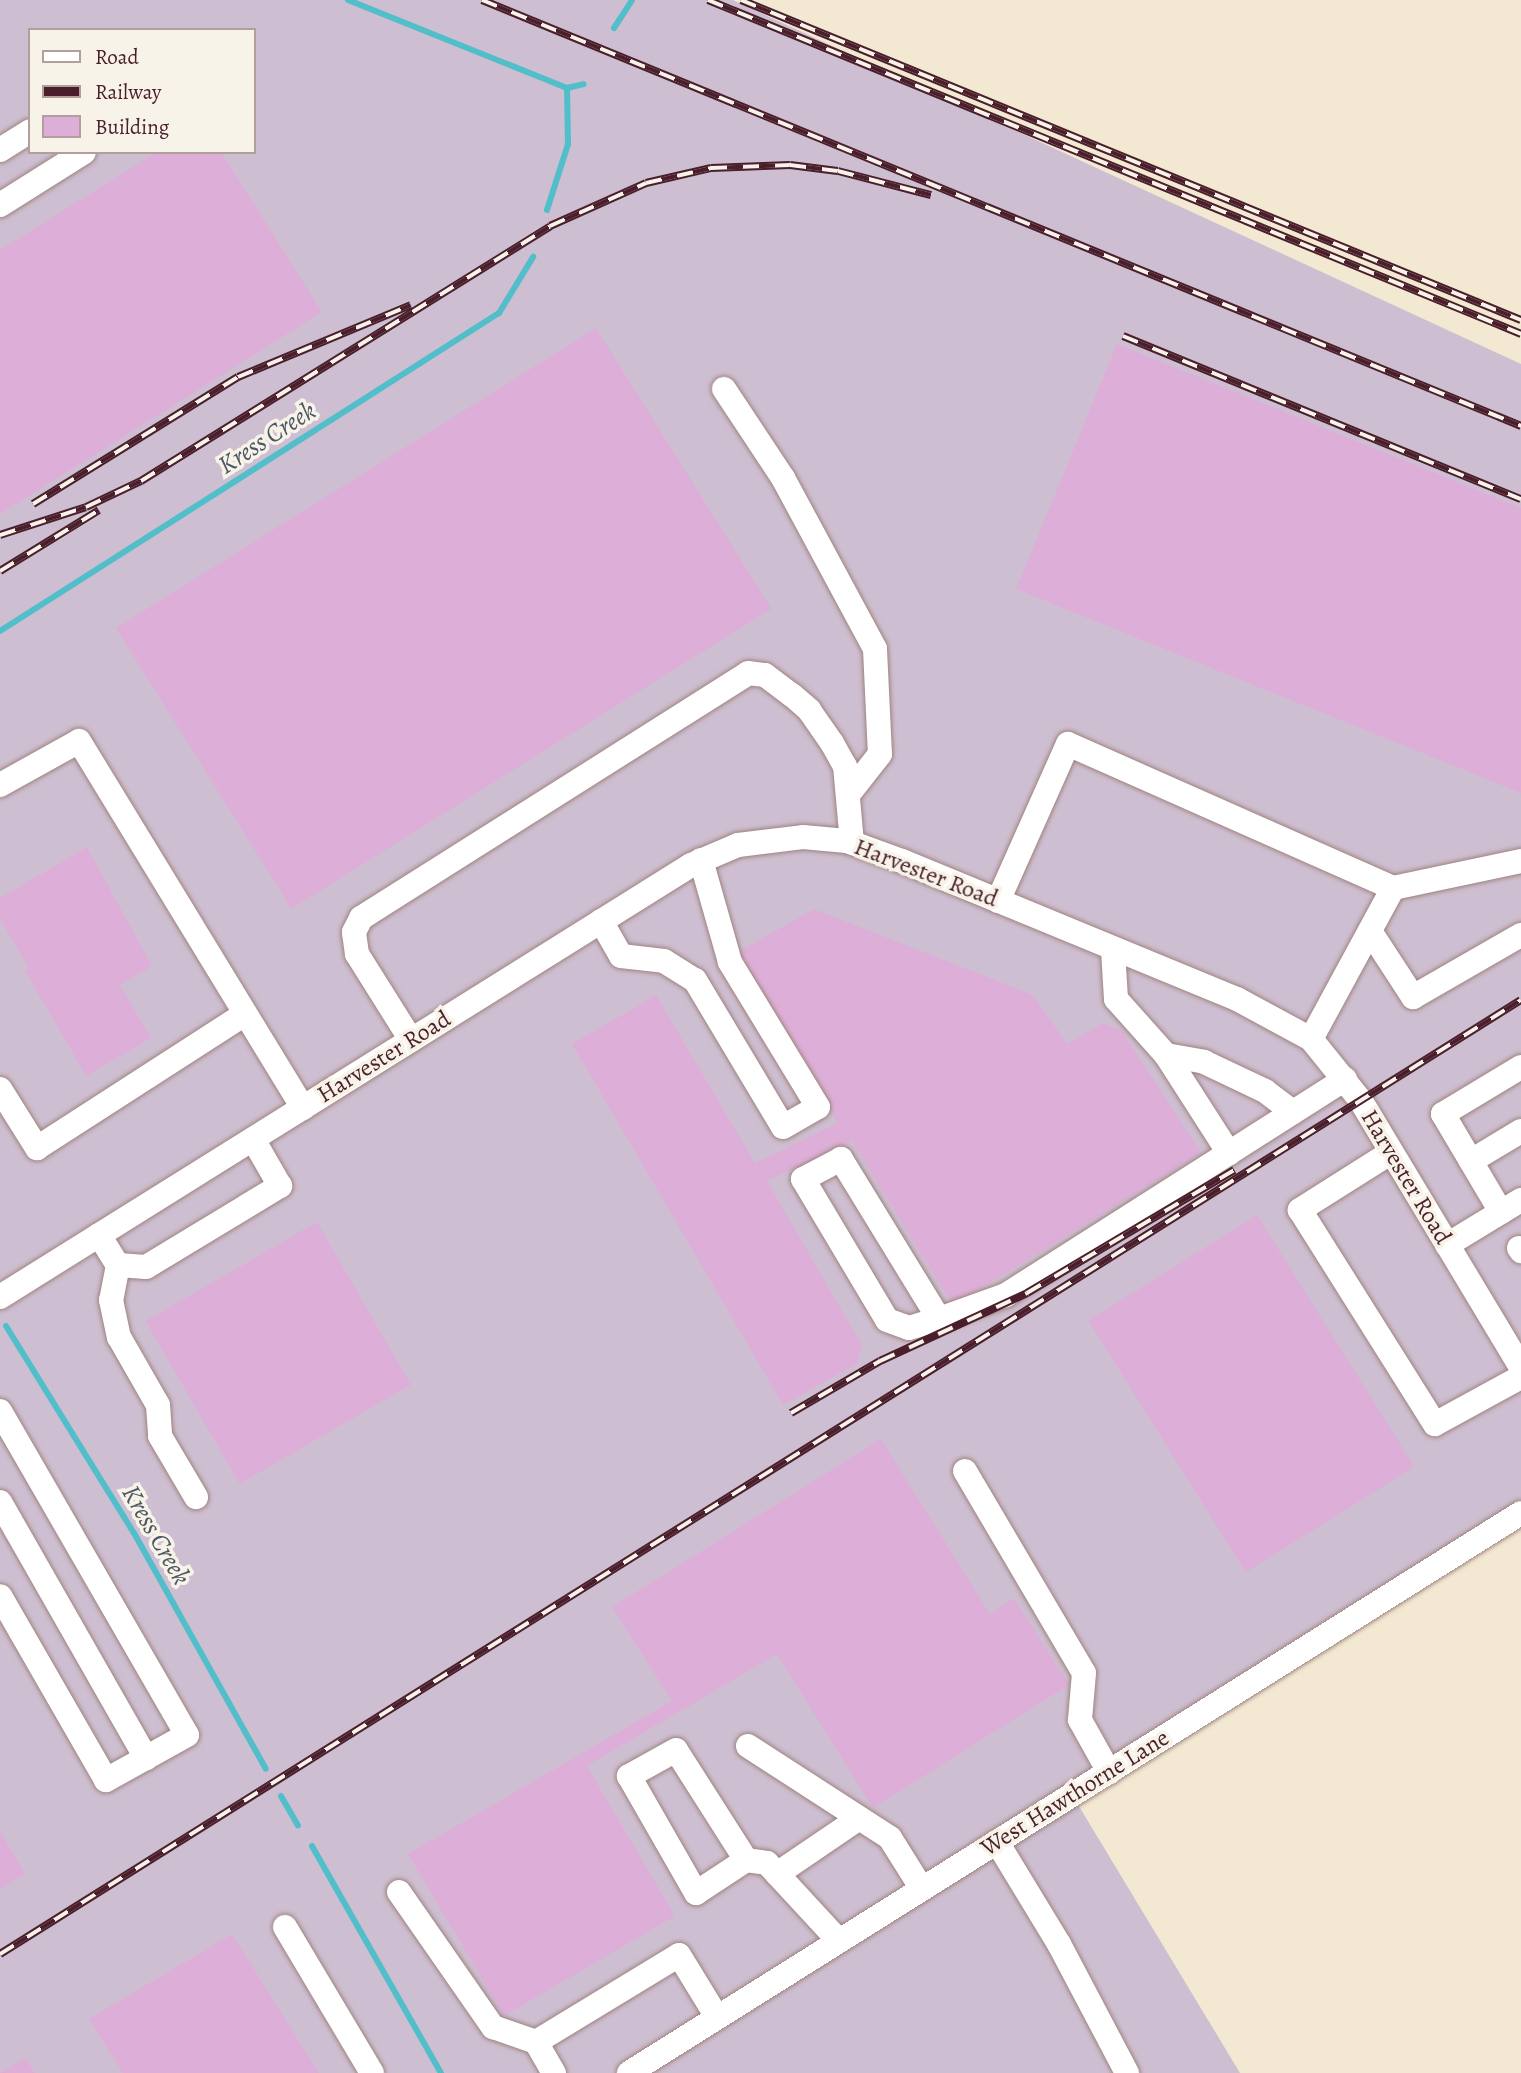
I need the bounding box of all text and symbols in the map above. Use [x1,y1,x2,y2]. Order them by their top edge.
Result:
legend [28,28,256,154]
text: Road [95,43,139,71]
text: Railway [95,78,161,106]
text: Building [95,113,169,141]
water label: Kress Creek [212,395,322,481]
street label: Harvester Road [850,832,1002,914]
street label: Harvester Road [312,1005,456,1109]
street label: Harvester Road [1355,1105,1457,1249]
water label: Kress Creek [115,1480,197,1590]
street label: West Hawthorne Lane [975,1723,1175,1863]

